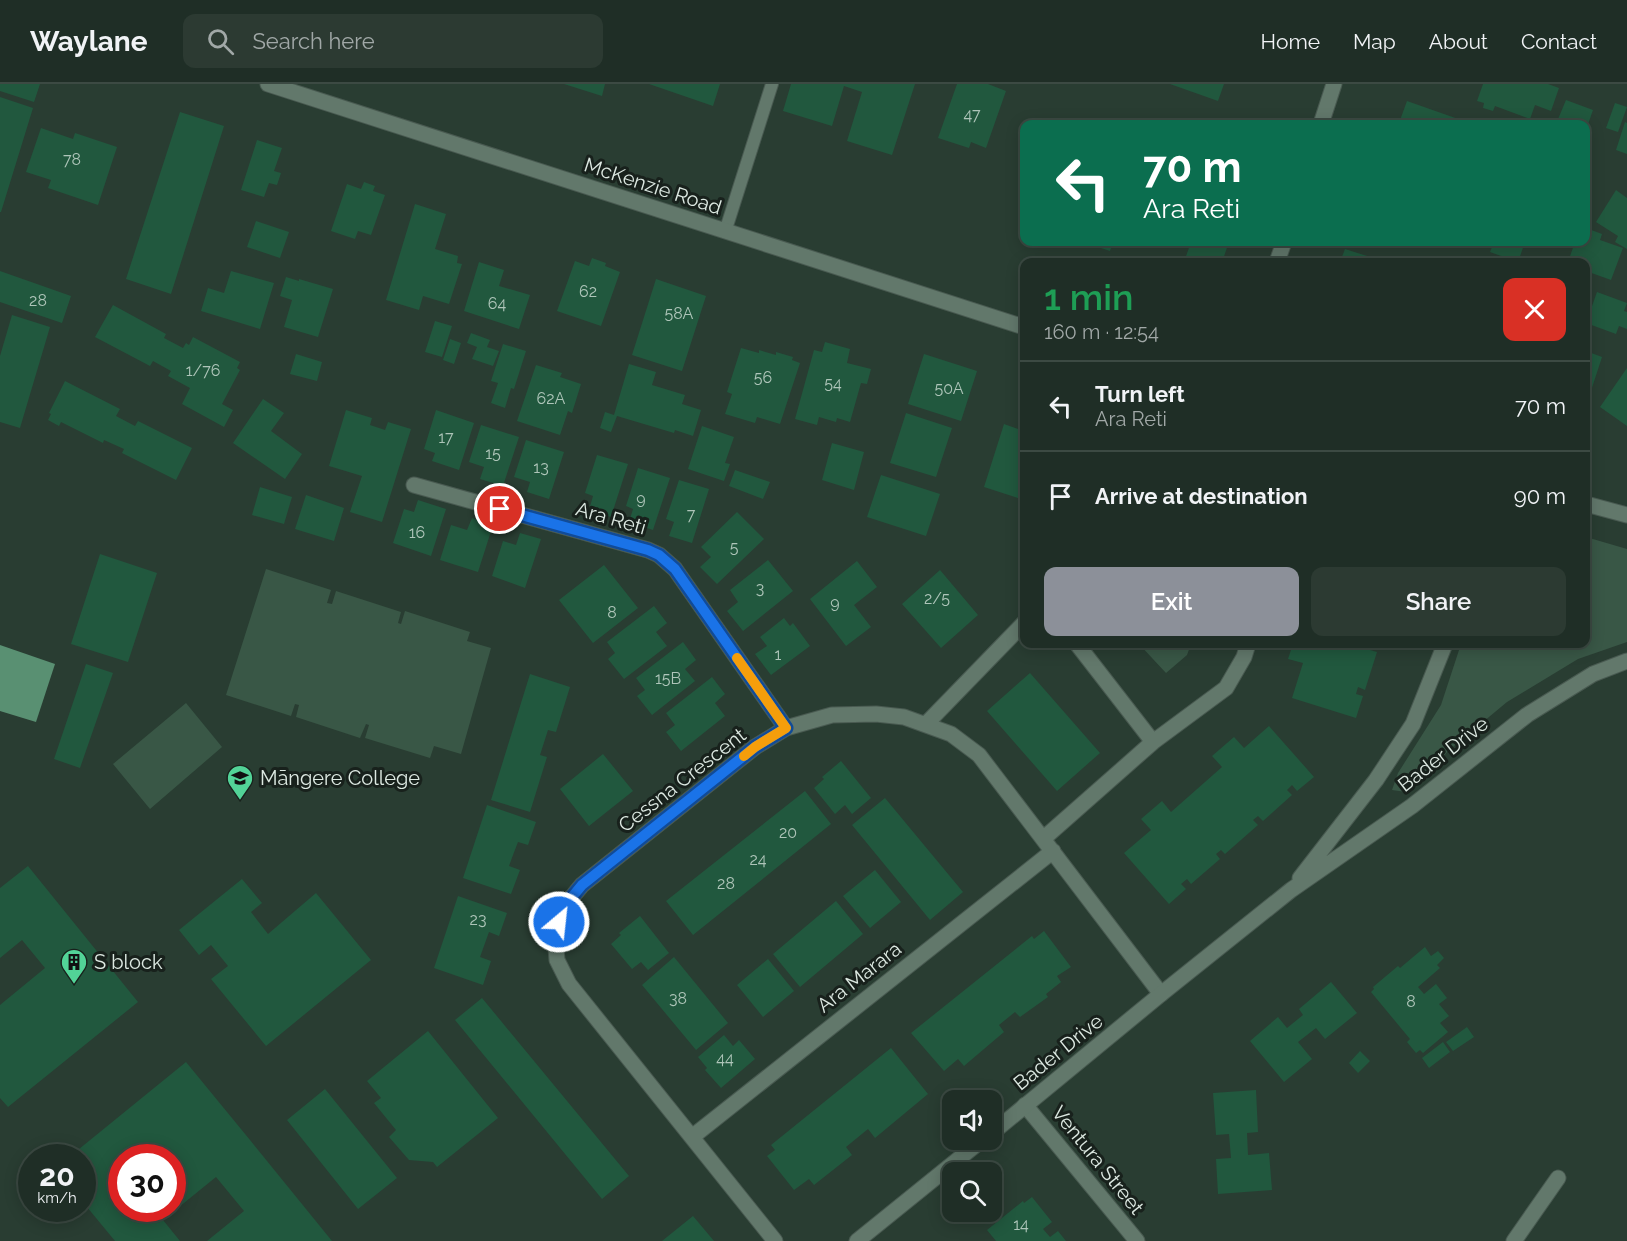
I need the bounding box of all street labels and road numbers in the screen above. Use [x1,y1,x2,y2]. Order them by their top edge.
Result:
street label: McKenzie Road [581,152,725,220]
street label: Ara Reti [573,497,649,539]
street label: Bader Drive [1393,711,1493,797]
street label: Cessna Crescent [613,723,751,837]
street label: Ara Marara [812,937,906,1017]
street label: Bader Drive [1009,1009,1108,1095]
street label: Ventura Street [1047,1101,1149,1219]

